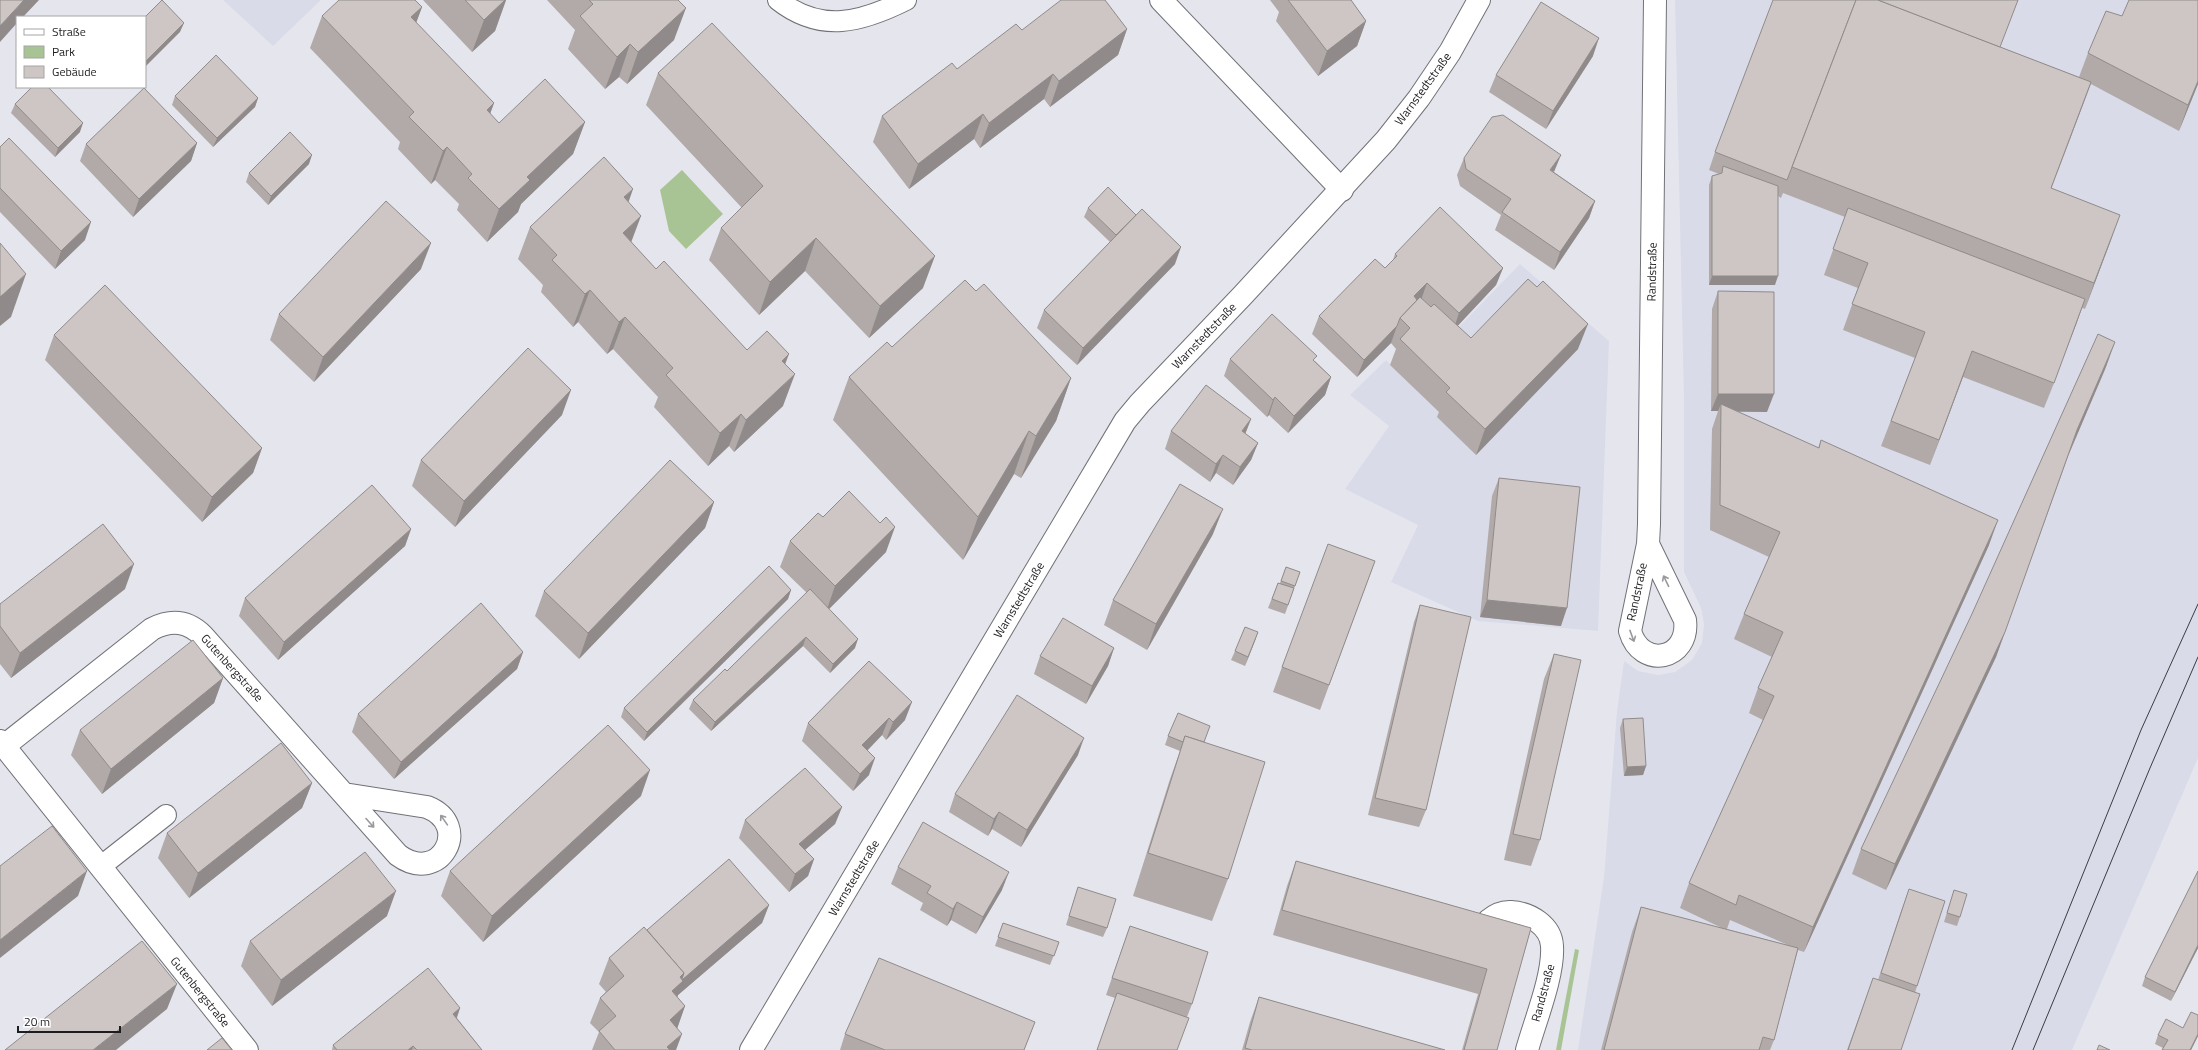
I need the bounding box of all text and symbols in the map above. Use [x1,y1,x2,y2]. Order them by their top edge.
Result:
legend [16,16,146,88]
text: Straße [52,22,86,41]
text: Park [52,42,75,61]
street label: Warnstedtstraße [1390,48,1456,129]
text: Gebäude [52,62,97,81]
street label: Randstraße [1641,242,1662,302]
street label: Warnstedtstraße [1167,298,1240,373]
street label: Warnstedtstraße [988,558,1049,642]
street label: Randstraße [1621,561,1652,623]
one-way arrow [1662,575,1669,587]
street label: Gutenbergstraße [197,629,268,706]
one-way arrow [1629,630,1637,642]
one-way arrow [440,815,448,826]
one-way arrow [365,818,374,828]
street label: Warnstedtstraße [823,836,884,920]
street label: Gutenbergstraße [166,952,235,1031]
street label: Randstraße [1526,962,1559,1024]
scale bar [18,1008,120,1034]
text: 20 m [24,1012,50,1031]

